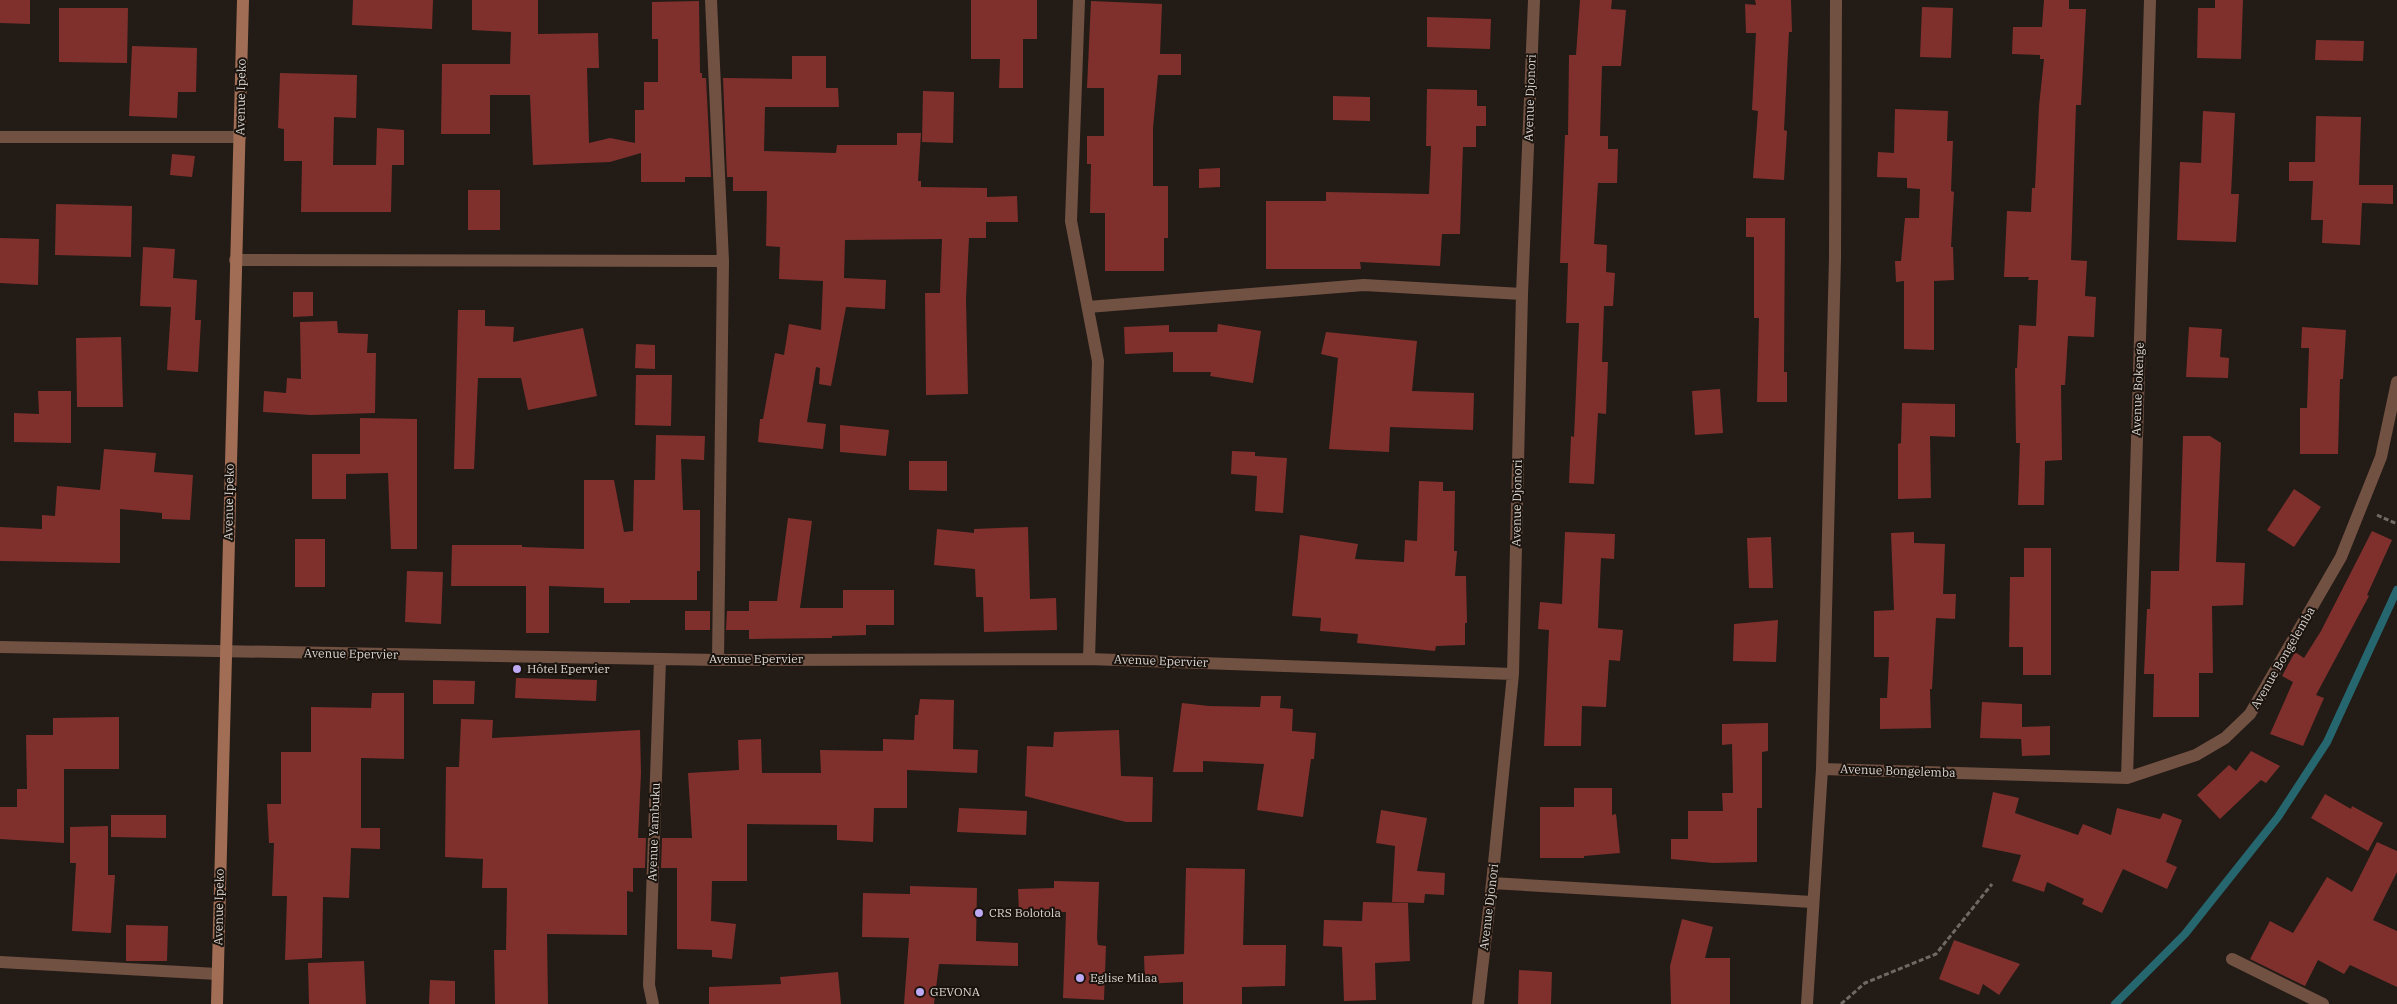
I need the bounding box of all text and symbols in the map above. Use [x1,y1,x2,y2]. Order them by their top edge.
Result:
street label: Avenue Djonori [1520,54,1539,142]
street label: Avenue Ipeko [232,58,249,135]
street label: Avenue Bokenge [2128,342,2147,436]
street label: Avenue Djonori [1508,459,1525,547]
street label: Avenue Ipeko [220,463,237,540]
street label: Avenue Bongelemba [2247,604,2318,712]
street label: Avenue Epervier [304,645,399,662]
street label: Avenue Epervier [709,651,804,666]
street label: Avenue Epervier [1114,651,1209,670]
place label: Hôtel Epervier [527,661,610,676]
marker: Hôtel Epervier [511,663,523,675]
street label: Avenue Bongelemba [1840,761,1957,780]
street label: Avenue Yambuku [644,782,663,882]
street label: Avenue Djonori [1476,862,1501,951]
street label: Avenue Ipeko [210,868,227,945]
place label: CRS Bolotola [989,905,1061,920]
marker: CRS Bolotola [973,907,985,919]
place label: Eglise Milaa [1090,970,1158,985]
marker: Eglise Milaa [1074,972,1086,984]
place label: GEVONA [930,984,981,999]
marker: GEVONA [914,986,926,998]

